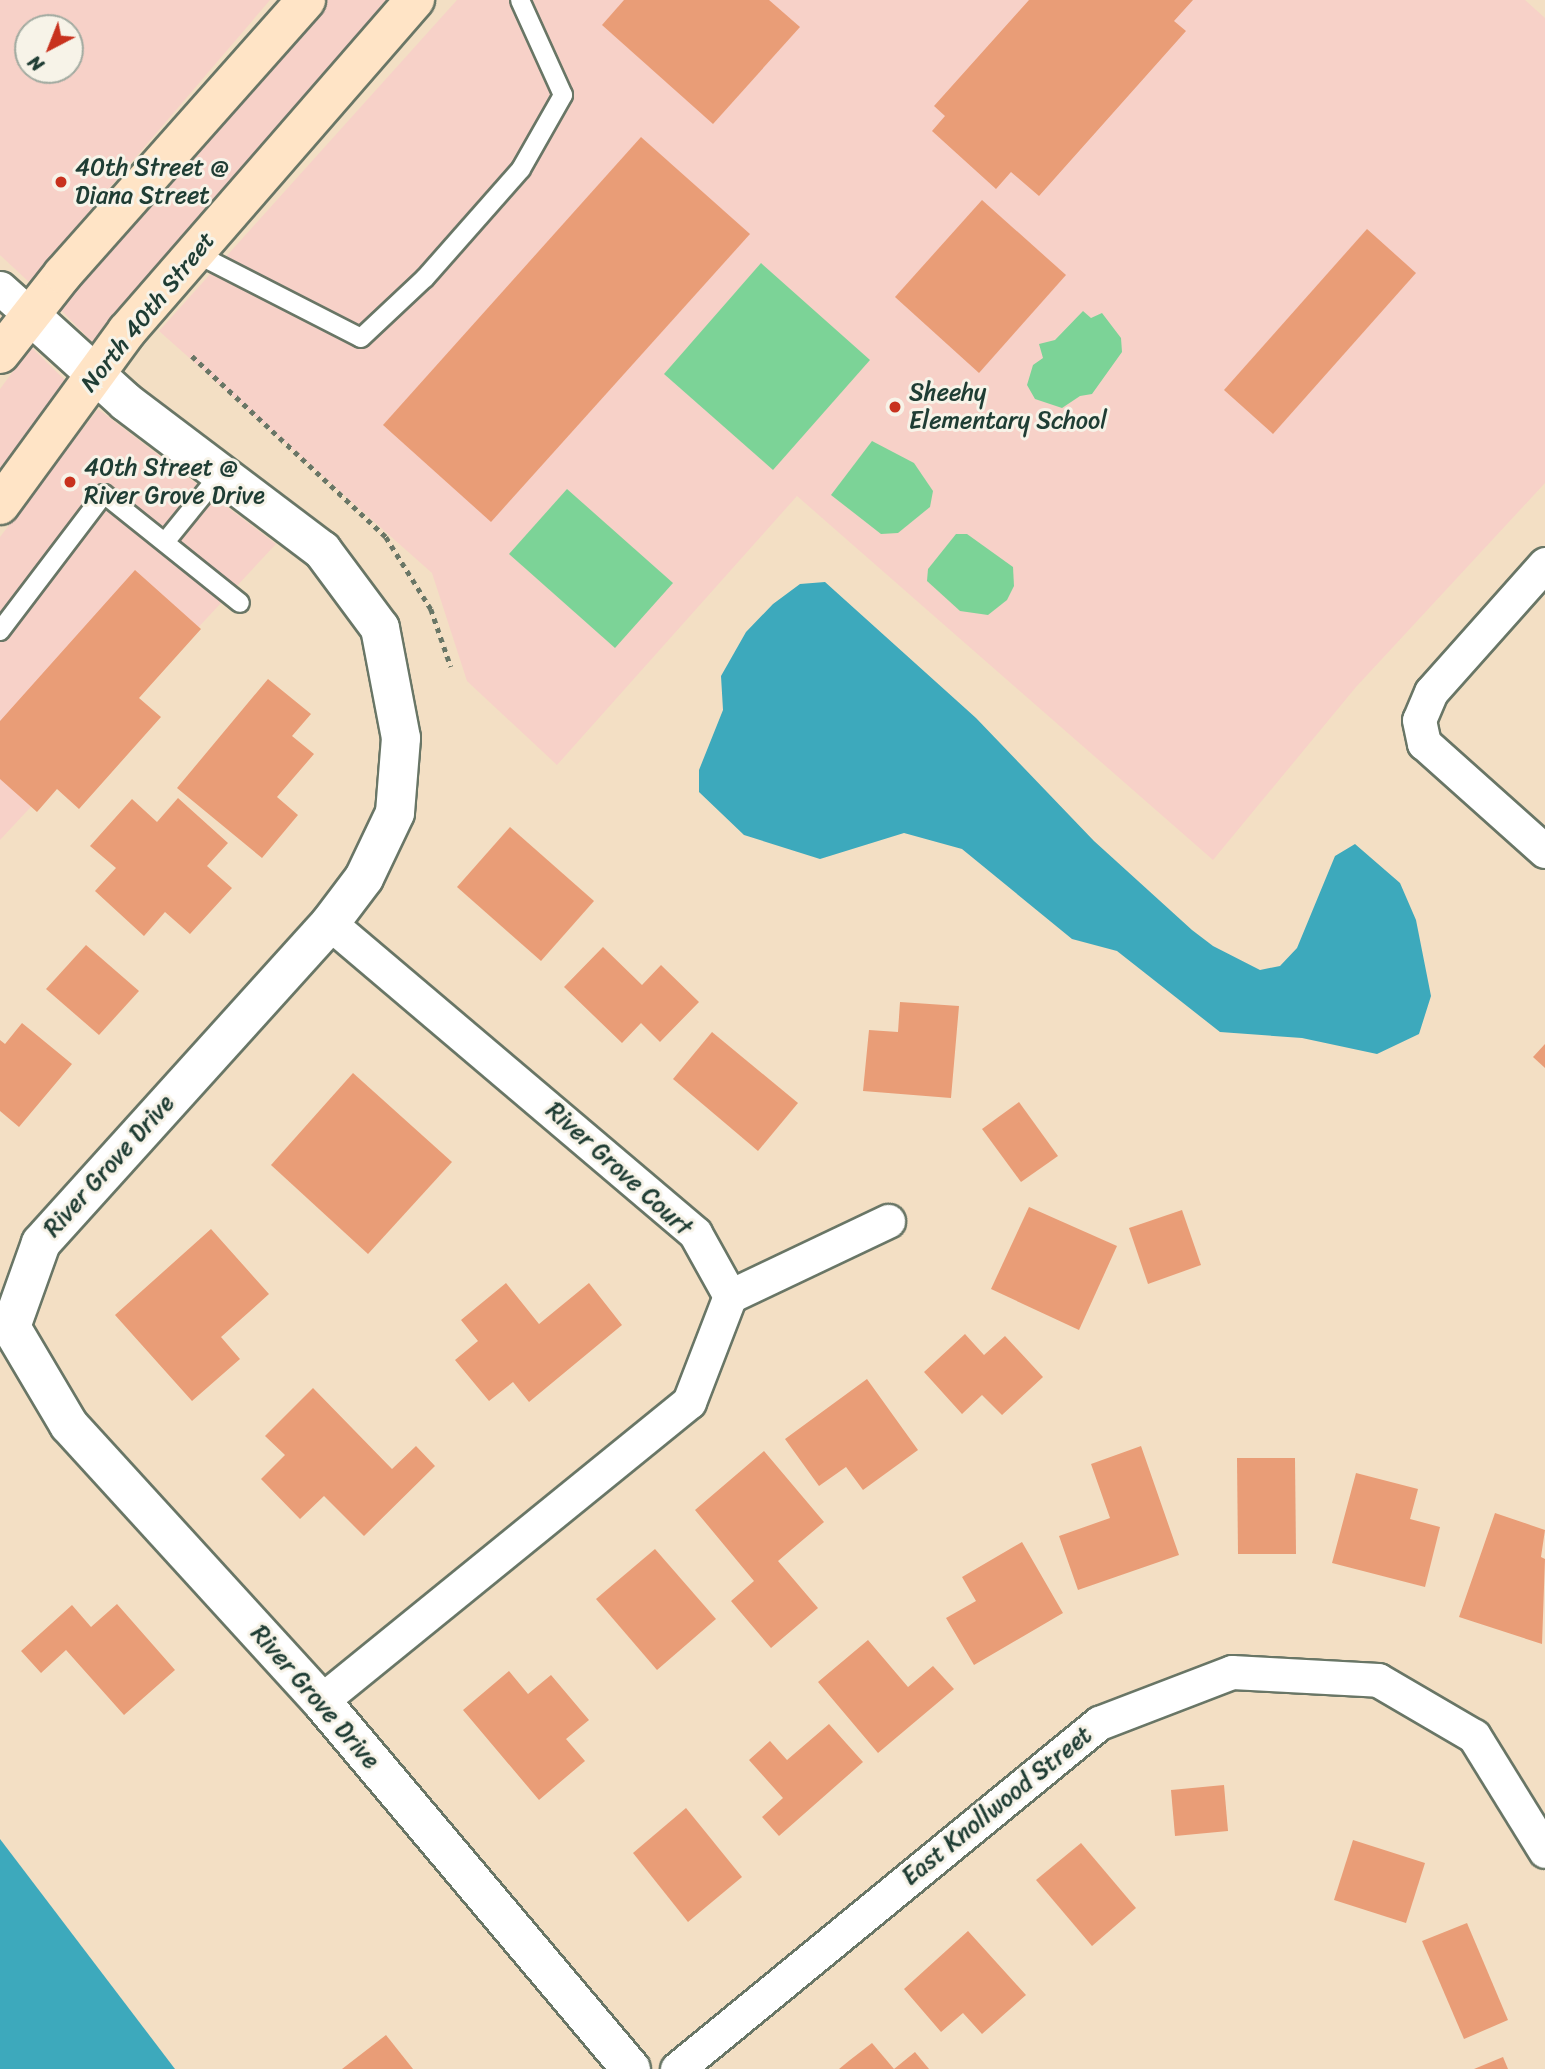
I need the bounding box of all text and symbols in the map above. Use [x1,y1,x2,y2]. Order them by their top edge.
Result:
north arrow [14,14,84,84]
text: N [20,47,52,80]
place label: 40th Street @ Diana Street [75,154,229,210]
marker: 40th Street @ Diana Street [53,174,69,190]
street label: North 40th Street [75,226,221,398]
place label: Sheehy Elementary School [909,379,1107,435]
marker: Sheehy Elementary School [887,399,903,415]
place label: 40th Street @ River Grove Drive [84,454,266,510]
marker: 40th Street @ River Grove Drive [62,474,78,490]
street label: River Grove Drive [37,1089,181,1243]
street label: River Grove Court [540,1095,698,1243]
street label: River Grove Drive [244,1619,386,1775]
street label: East Knollwood Street [896,1721,1098,1891]

